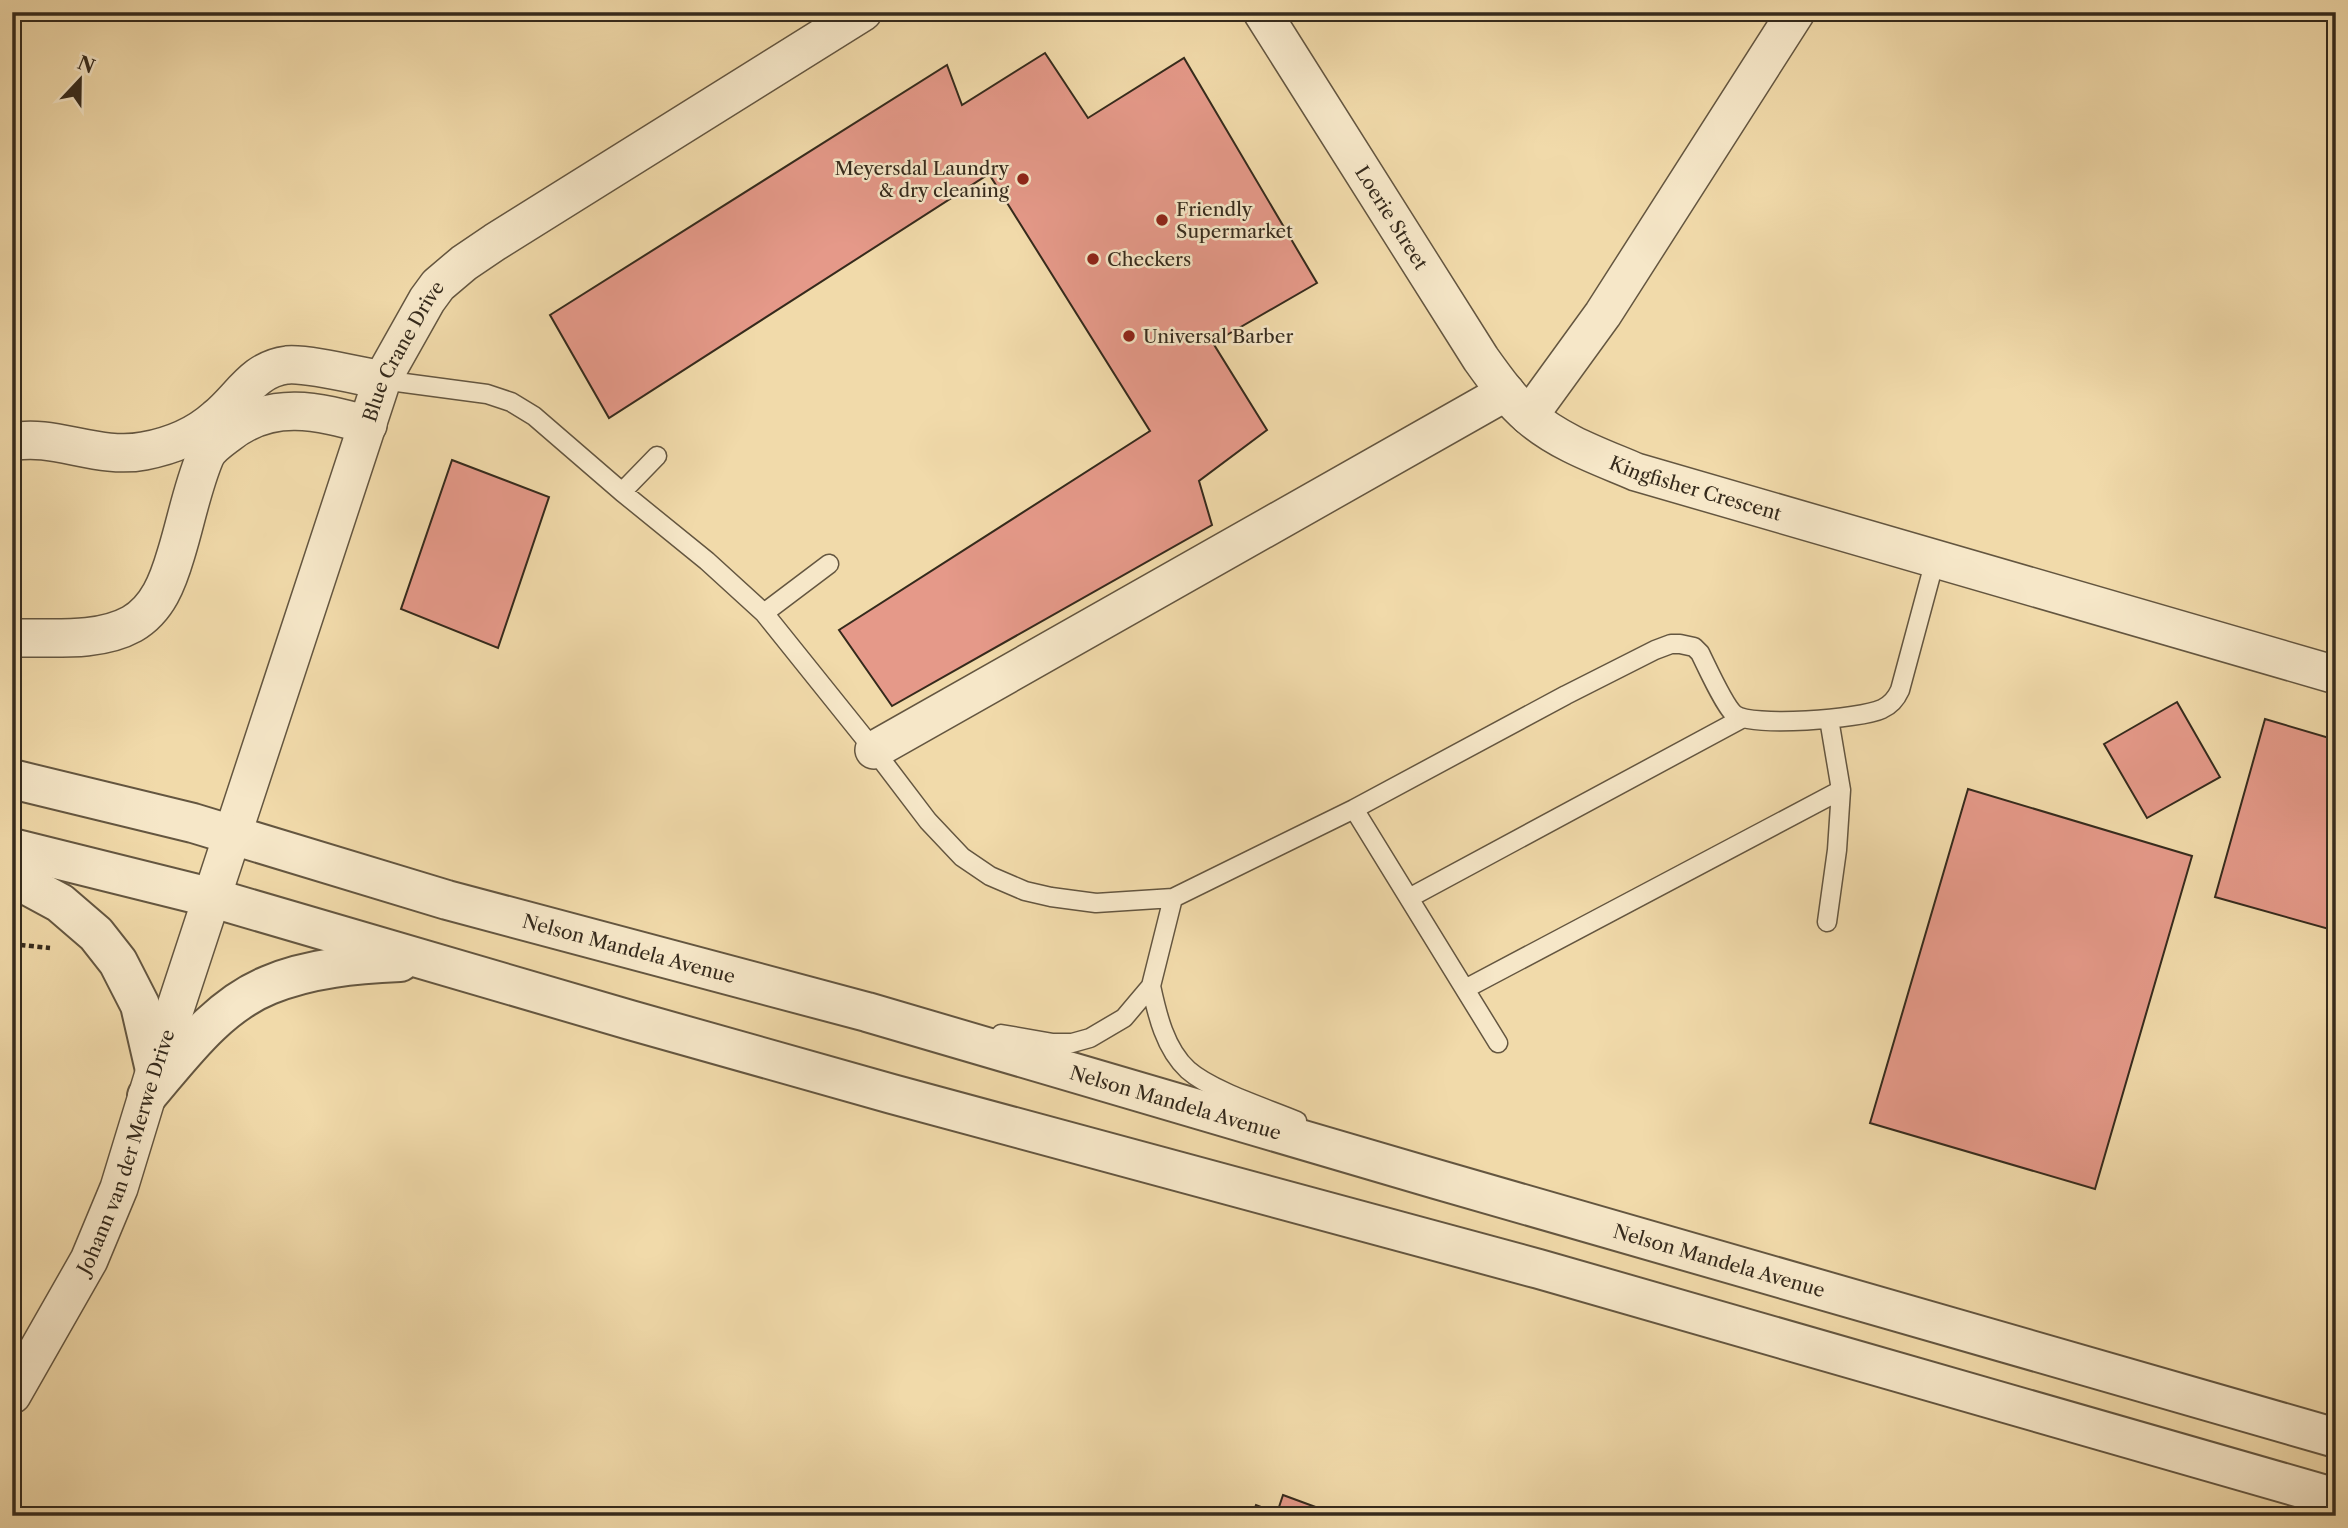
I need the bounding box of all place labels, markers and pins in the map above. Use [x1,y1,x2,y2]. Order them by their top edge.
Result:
place label: Meyersdal Laundry & dry cleaning [835,157,1010,202]
marker: Meyersdal Laundry & dry cleaning [1015,171,1031,187]
place label: Friendly Supermarket [1176,198,1293,243]
marker: Friendly Supermarket [1154,212,1170,228]
place label: Checkers [1107,248,1191,271]
marker: Checkers [1085,251,1101,267]
place label: Universal Barber [1143,325,1293,348]
marker: Universal Barber [1121,328,1137,344]

